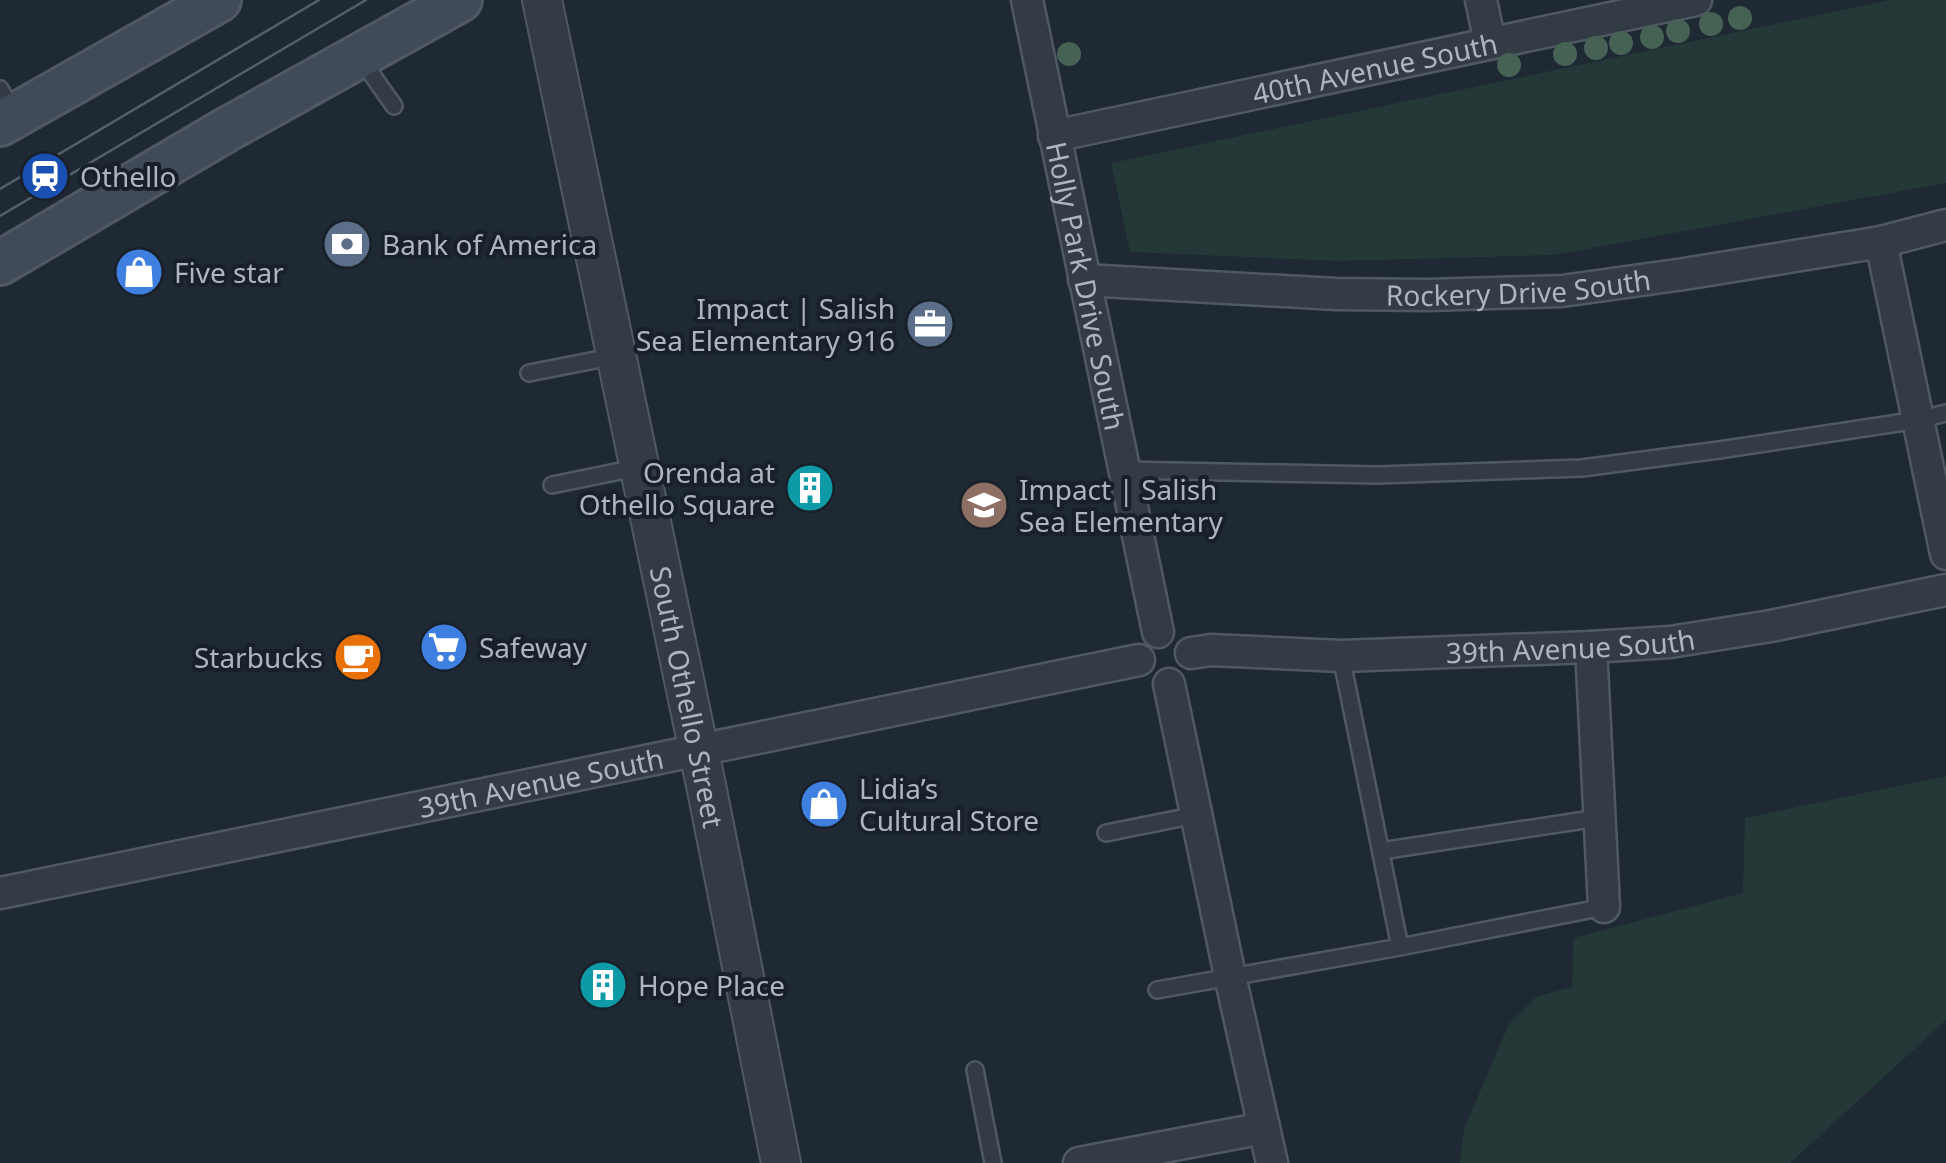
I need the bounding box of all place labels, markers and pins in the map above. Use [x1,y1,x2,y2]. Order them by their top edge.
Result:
station icon: Othello [19,150,71,202]
place label: Othello [80,157,176,195]
bank icon: Bank of America [321,218,373,270]
place label: Bank of America [382,225,597,263]
shop icon: Five star [113,246,165,298]
place label: Five star [174,253,284,291]
place label: Impact | Salish Sea Elementary 916 [636,289,895,359]
office icon: Impact | Salish Sea Elementary 916 [904,298,956,350]
place label: Orenda at Othello Square [579,453,775,523]
building icon: Orenda at Othello Square [784,462,836,514]
place label: Impact | Salish Sea Elementary [1019,470,1223,540]
school or university icon: Impact | Salish Sea Elementary [958,479,1010,531]
supermarket icon: Safeway [418,621,470,673]
place label: Safeway [479,628,588,666]
cafe icon: Starbucks [332,631,384,683]
place label: Starbucks [194,638,323,676]
place label: Lidia’s Cultural Store [859,769,1039,839]
shop icon: Lidia’s Cultural Store [798,778,850,830]
building icon: Hope Place [577,959,629,1011]
place label: Hope Place [638,966,785,1004]

